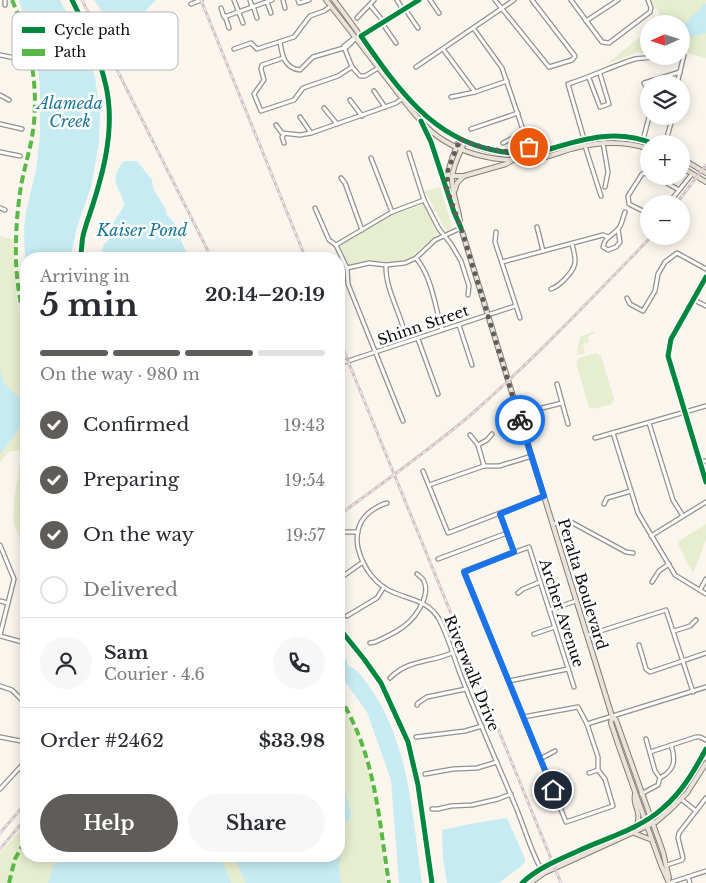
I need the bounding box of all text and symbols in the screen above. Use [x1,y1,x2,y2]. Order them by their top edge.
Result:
legend [12,12,178,70]
north arrow [640,15,690,65]
map controls [640,15,690,245]
text: Cycle path [54,21,131,39]
text: Path [54,43,86,61]
button: layers [640,75,690,125]
water label: Alameda Creek [35,93,103,131]
pin [508,126,550,168]
icon: bag [515,133,543,161]
button: + [640,135,690,185]
button: − [640,195,690,245]
water label: Kaiser Pond [96,220,188,240]
text: Arriving in [40,266,130,286]
text: 20:14–20:19 [205,283,325,306]
text: 5 min [40,285,138,325]
street label: Shinn Street [375,300,471,349]
text: On the way · 980 m [40,364,200,384]
courier [495,395,545,445]
icon: bike [506,406,534,434]
icon: check [40,411,68,439]
text: Confirmed [83,413,189,436]
text: 19:43 [284,415,325,435]
icon: check [40,466,68,494]
text: Preparing [83,468,179,491]
text: 19:54 [285,470,325,490]
street label: Peralta Boulevard [554,516,612,652]
icon: check [40,521,68,549]
text: On the way [83,523,194,546]
text: 19:57 [286,525,325,545]
street label: Archer Avenue [535,555,589,670]
text: Delivered [83,578,178,601]
street label: Riverwalk Drive [440,612,504,734]
button: person [40,637,92,689]
button: phone [273,637,325,689]
text: Sam [104,641,149,664]
text: Courier · 4.6 [104,664,205,684]
text: Order #2462 [40,729,164,752]
text: $33.98 [259,729,325,752]
pin [532,769,574,811]
icon: home [539,776,567,804]
button: Help [40,794,178,852]
button: Share [188,794,325,852]

